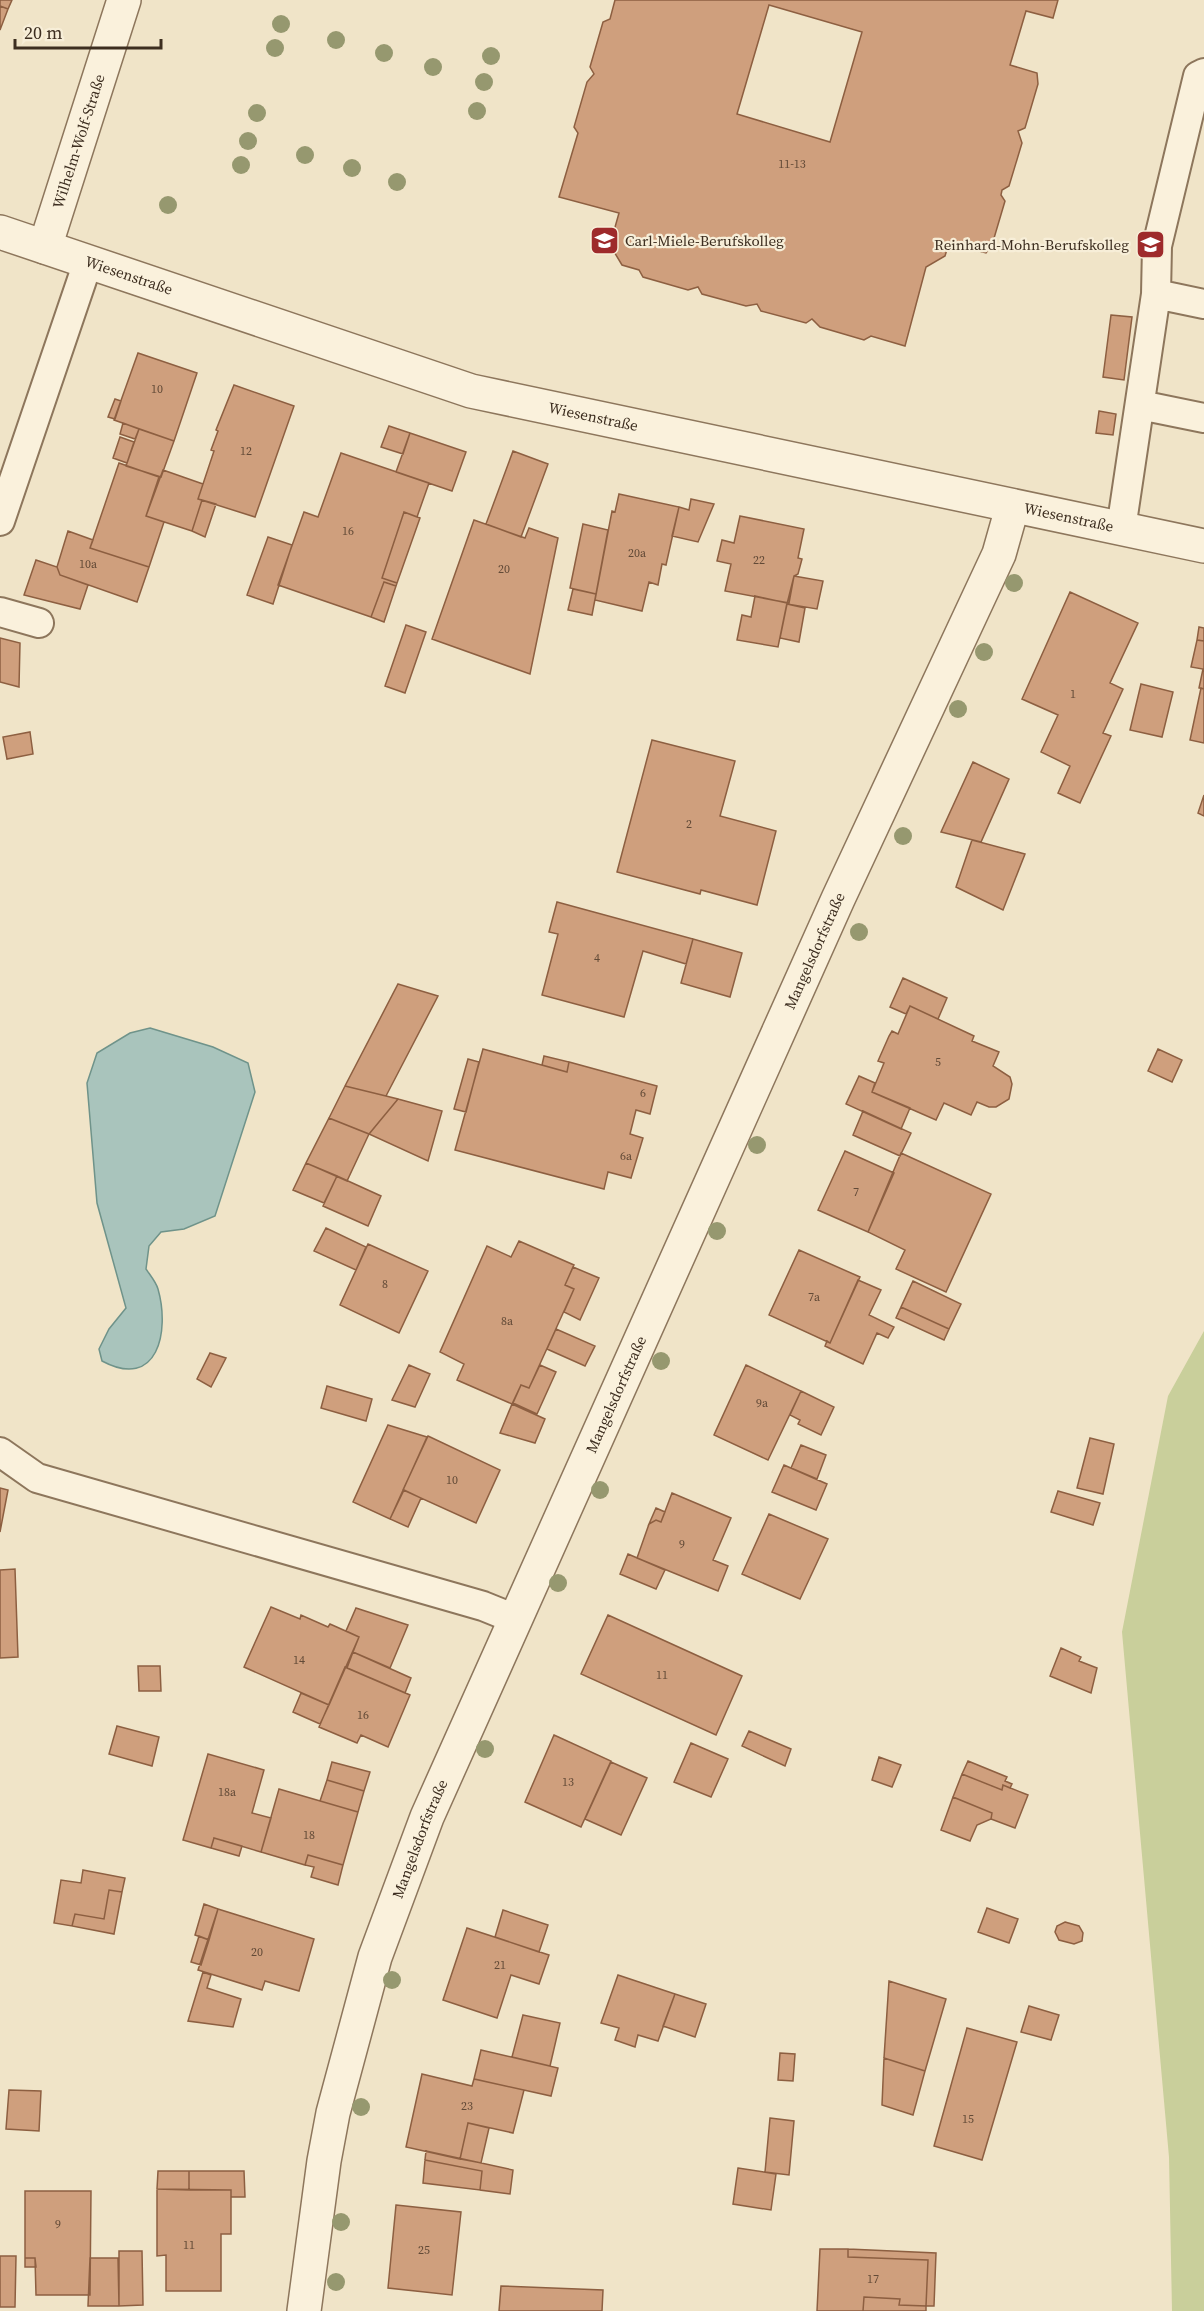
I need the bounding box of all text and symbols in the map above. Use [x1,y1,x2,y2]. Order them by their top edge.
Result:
scale bar [15,12,160,50]
text: 20 m [24,20,62,45]
street label: Wilhelm-Wolf-Straße [47,71,110,211]
house number: 11-13 [778,156,806,172]
school or university icon: Carl-Miele-Berufskolleg [588,225,620,257]
school or university icon: Reinhard-Mohn-Berufskolleg [1134,229,1166,261]
place label: Carl-Miele-Berufskolleg [625,230,784,251]
place label: Reinhard-Mohn-Berufskolleg [934,234,1129,255]
street label: Wiesenstraße [82,250,176,300]
house number: 10 [151,381,163,397]
street label: Wiesenstraße [546,397,640,436]
house number: 12 [240,443,252,459]
street label: Wiesenstraße [1022,497,1116,537]
house number: 16 [342,523,354,539]
house number: 20a [628,545,647,561]
house number: 22 [753,552,765,568]
house number: 10a [79,556,98,572]
house number: 20 [498,561,510,577]
house number: 1 [1070,686,1076,702]
house number: 2 [686,816,692,832]
street label: Mangelsdorfstraße [779,888,850,1013]
house number: 4 [594,950,600,966]
house number: 5 [935,1054,941,1070]
house number: 6 [640,1085,646,1101]
house number: 6a [620,1148,633,1164]
house number: 7 [853,1184,859,1200]
house number: 8 [382,1276,388,1292]
house number: 7a [808,1289,821,1305]
house number: 8a [501,1313,514,1329]
street label: Mangelsdorfstraße [580,1332,651,1456]
house number: 9a [756,1395,769,1411]
house number: 10 [446,1472,458,1488]
house number: 9 [679,1536,685,1552]
house number: 14 [293,1652,305,1668]
house number: 11 [656,1667,668,1683]
house number: 16 [357,1707,369,1723]
house number: 13 [562,1774,574,1790]
street label: Mangelsdorfstraße [387,1776,453,1901]
house number: 18a [218,1784,237,1800]
house number: 18 [303,1827,315,1843]
house number: 20 [251,1944,263,1960]
house number: 21 [494,1957,506,1973]
house number: 23 [461,2098,473,2114]
house number: 15 [962,2111,974,2127]
house number: 9 [55,2216,61,2232]
house number: 11 [183,2237,195,2253]
house number: 25 [418,2242,430,2258]
house number: 17 [867,2271,879,2287]

